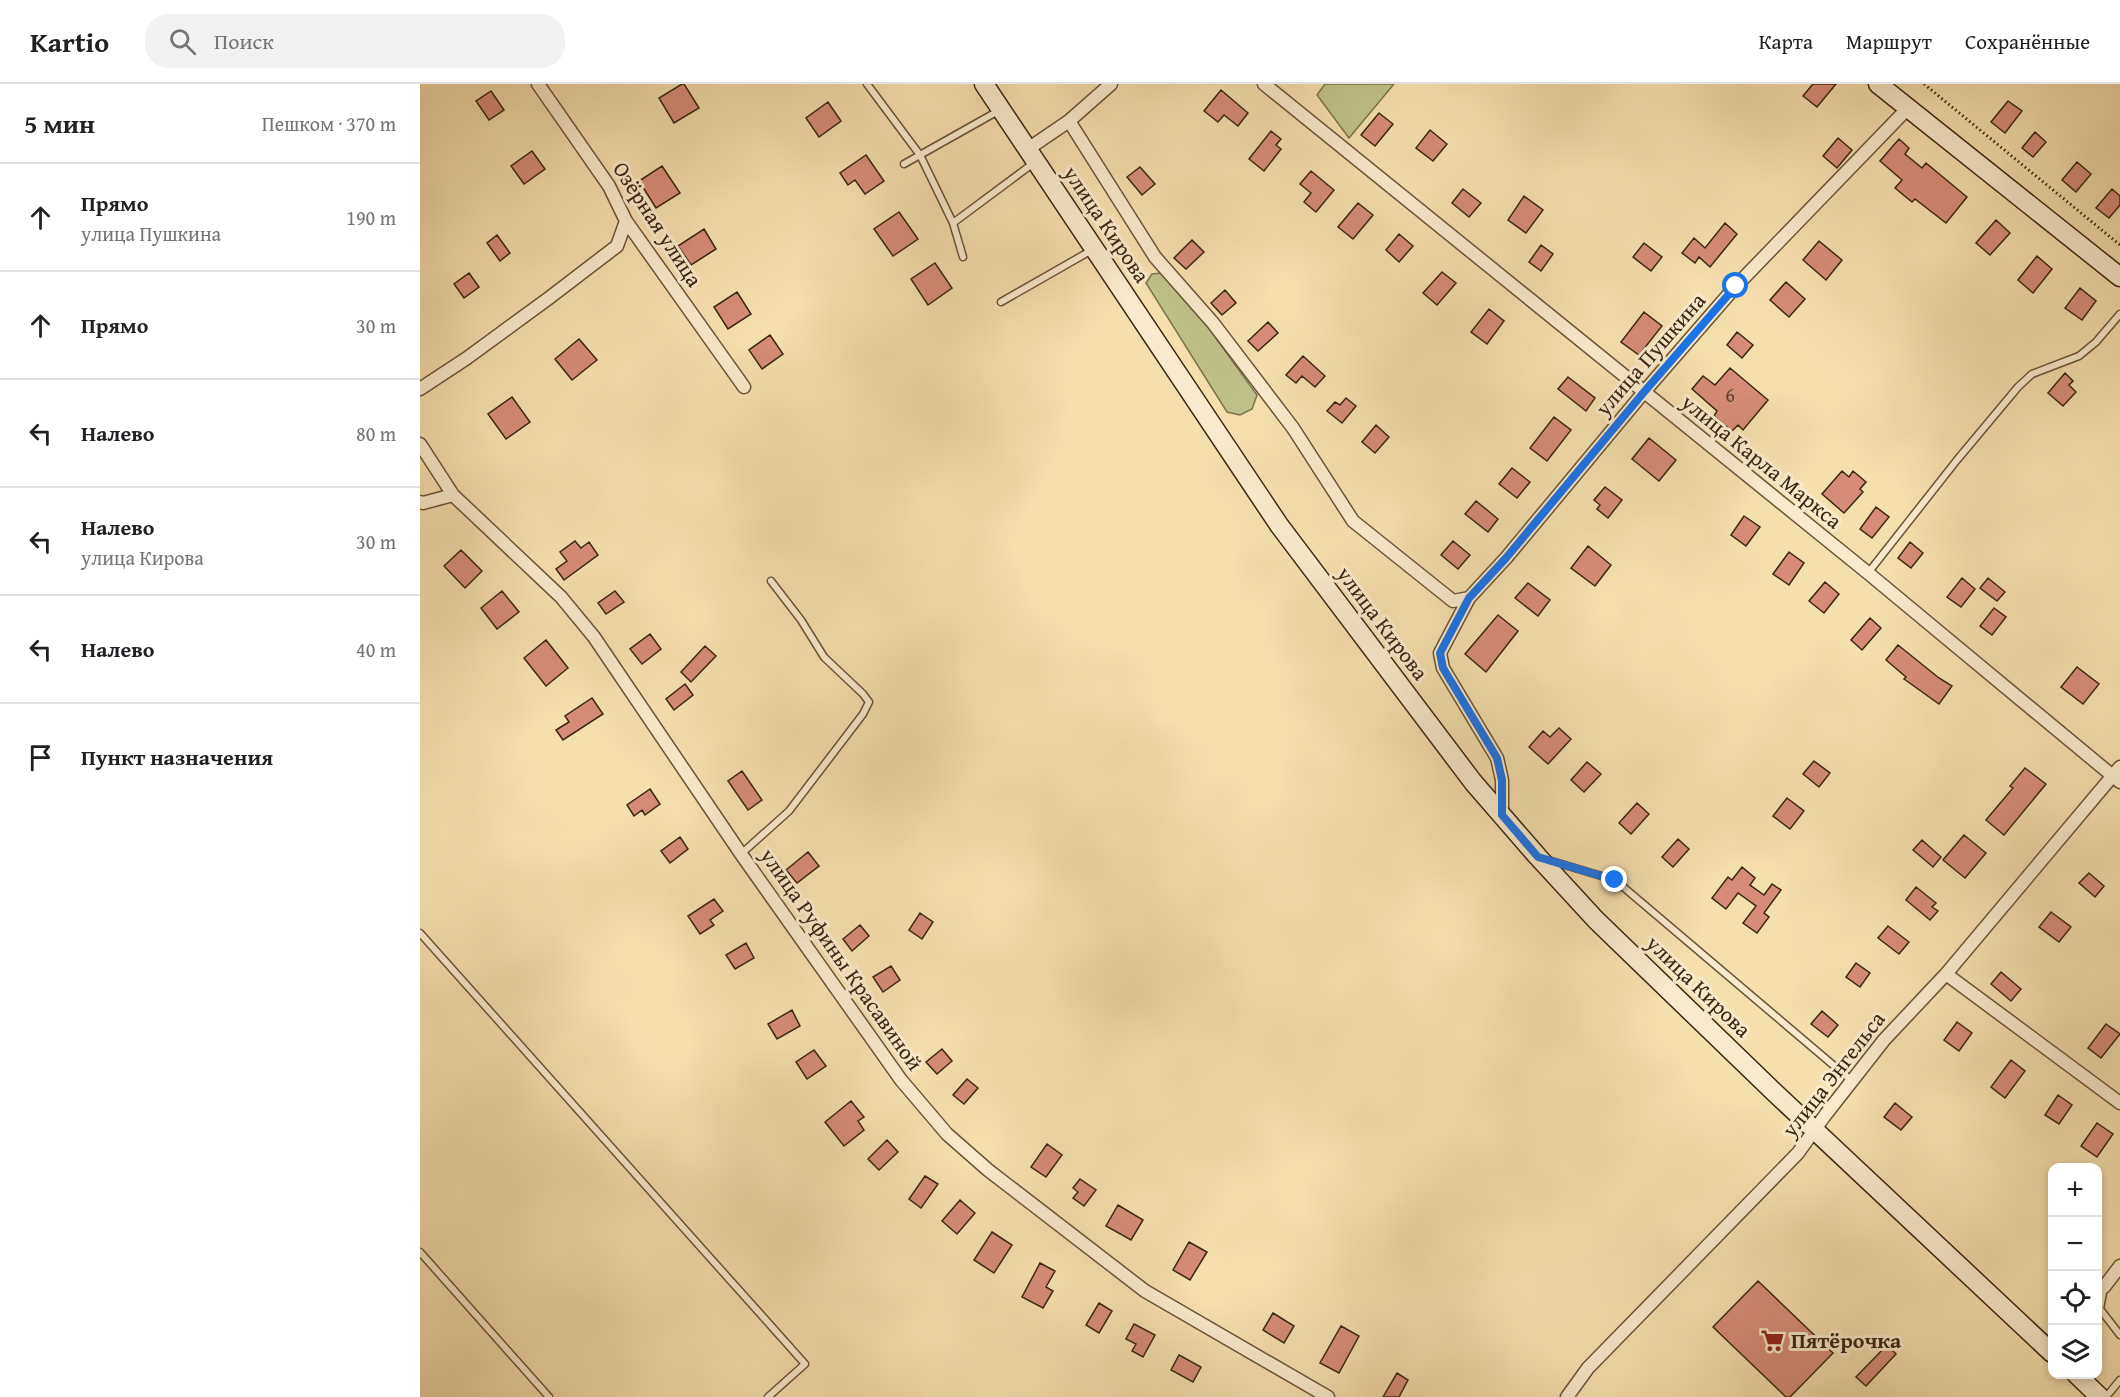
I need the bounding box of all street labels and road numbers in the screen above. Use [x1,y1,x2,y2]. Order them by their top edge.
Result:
street label: Озёрная улица [605,155,711,293]
street label: улица Кирова [1055,158,1158,289]
street label: улица Пушкина [1587,285,1713,423]
street label: улица Карла Маркса [1674,385,1850,536]
street label: улица Кирова [1329,559,1437,687]
street label: улица Руфины Красавиной [752,840,931,1077]
street label: улица Кирова [1639,927,1759,1045]
street label: улица Энгельса [1773,1004,1893,1144]

